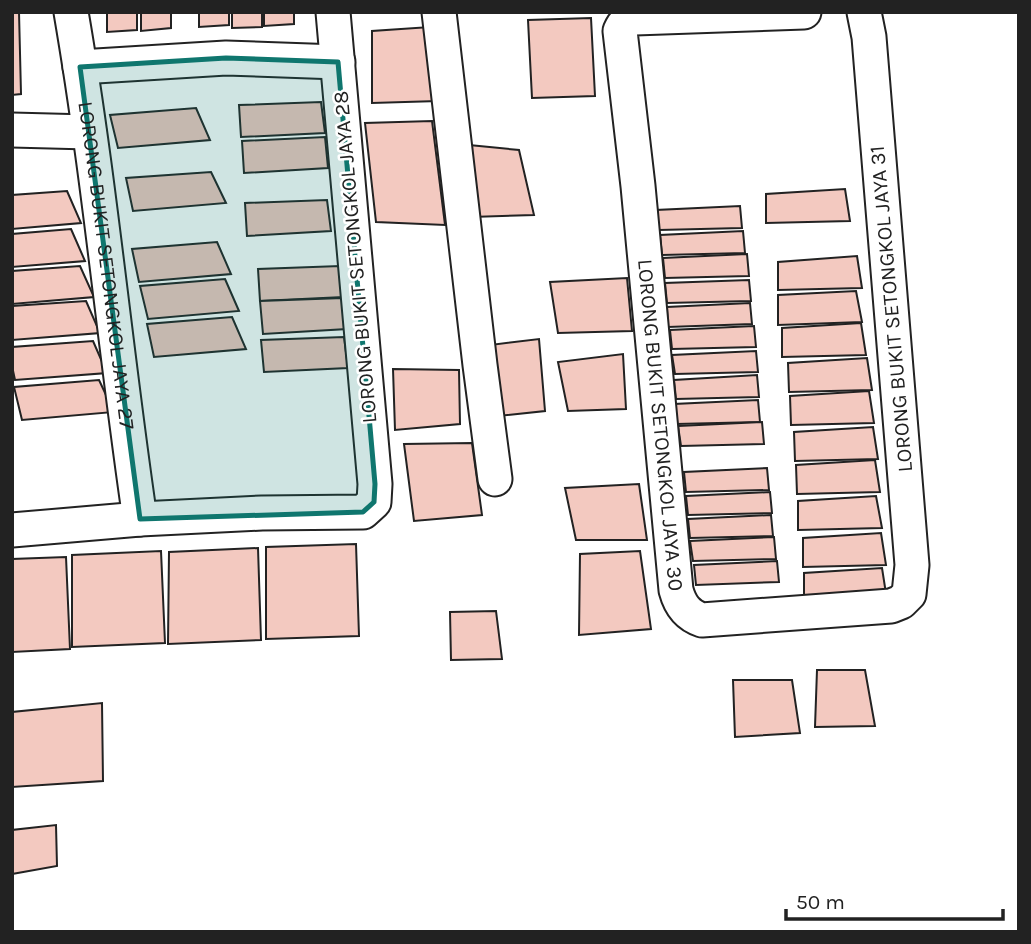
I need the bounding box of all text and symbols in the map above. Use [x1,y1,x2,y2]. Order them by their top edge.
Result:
street label: LORONG BUKIT SETONGKOL JAYA 28 [329,90,381,424]
street label: LORONG BUKIT SETONGKOL JAYA 27 [73,100,139,431]
street label: LORONG BUKIT SETONGKOL JAYA 31 [865,145,917,473]
street label: LORONG BUKIT SETONGKOL JAYA 30 [633,258,688,592]
scale bar [786,878,1003,922]
text: 50 m [796,890,845,914]

